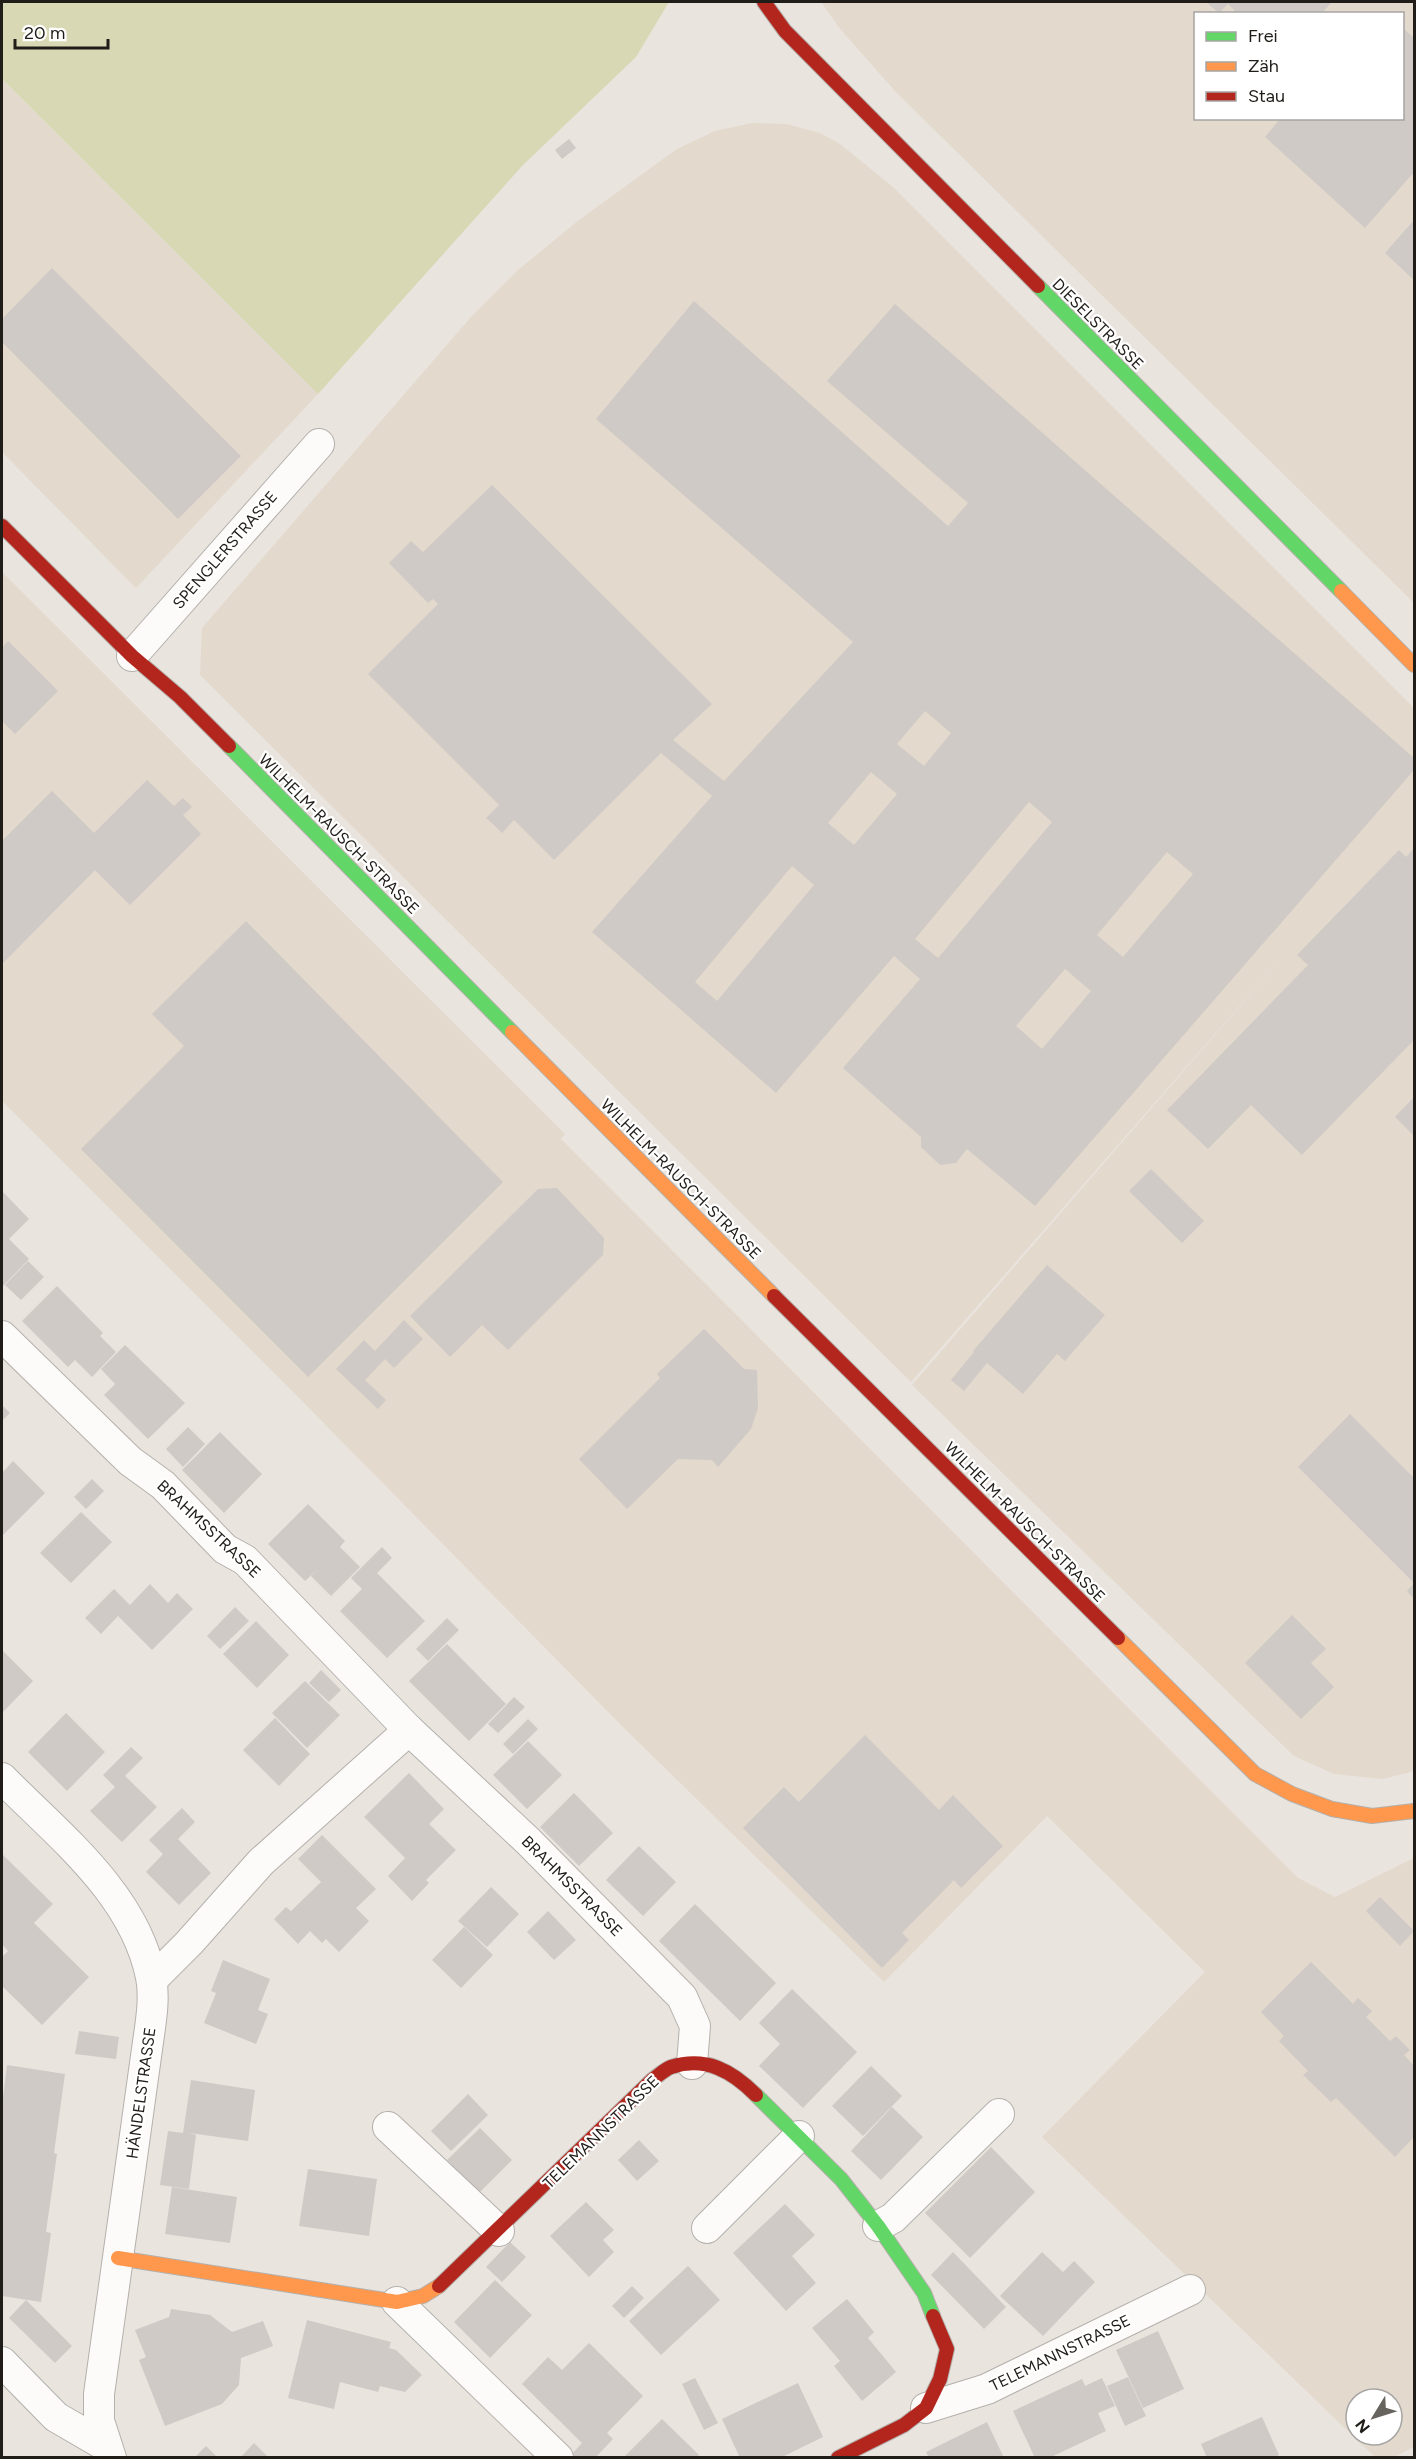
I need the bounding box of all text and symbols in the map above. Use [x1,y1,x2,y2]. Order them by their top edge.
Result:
scale bar [15,12,108,50]
legend [1194,12,1404,120]
text: 20 m [24,22,65,44]
text: Frei [1248,25,1278,47]
text: Zäh [1248,55,1279,77]
text: Stau [1248,85,1285,107]
street label: DIESELSTRASSE [1048,274,1148,374]
street label: SPENGLERSTRASSE [169,487,281,613]
street label: WILHELM-RAUSCH-STRASSE [255,750,423,918]
street label: WILHELM-RAUSCH-STRASSE [597,1095,765,1263]
street label: WILHELM-RAUSCH-STRASSE [941,1438,1109,1606]
street label: BRAHMSSTRASSE [153,1476,265,1582]
street label: BRAHMSSTRASSE [518,1832,626,1940]
street label: HÄNDELSTRASSE [122,2026,160,2160]
street label: TELEMANNSTRASSE [539,2072,663,2192]
street label: TELEMANNSTRASSE [987,2311,1133,2395]
north arrow [1344,2387,1404,2447]
text: N [1351,2415,1374,2437]

